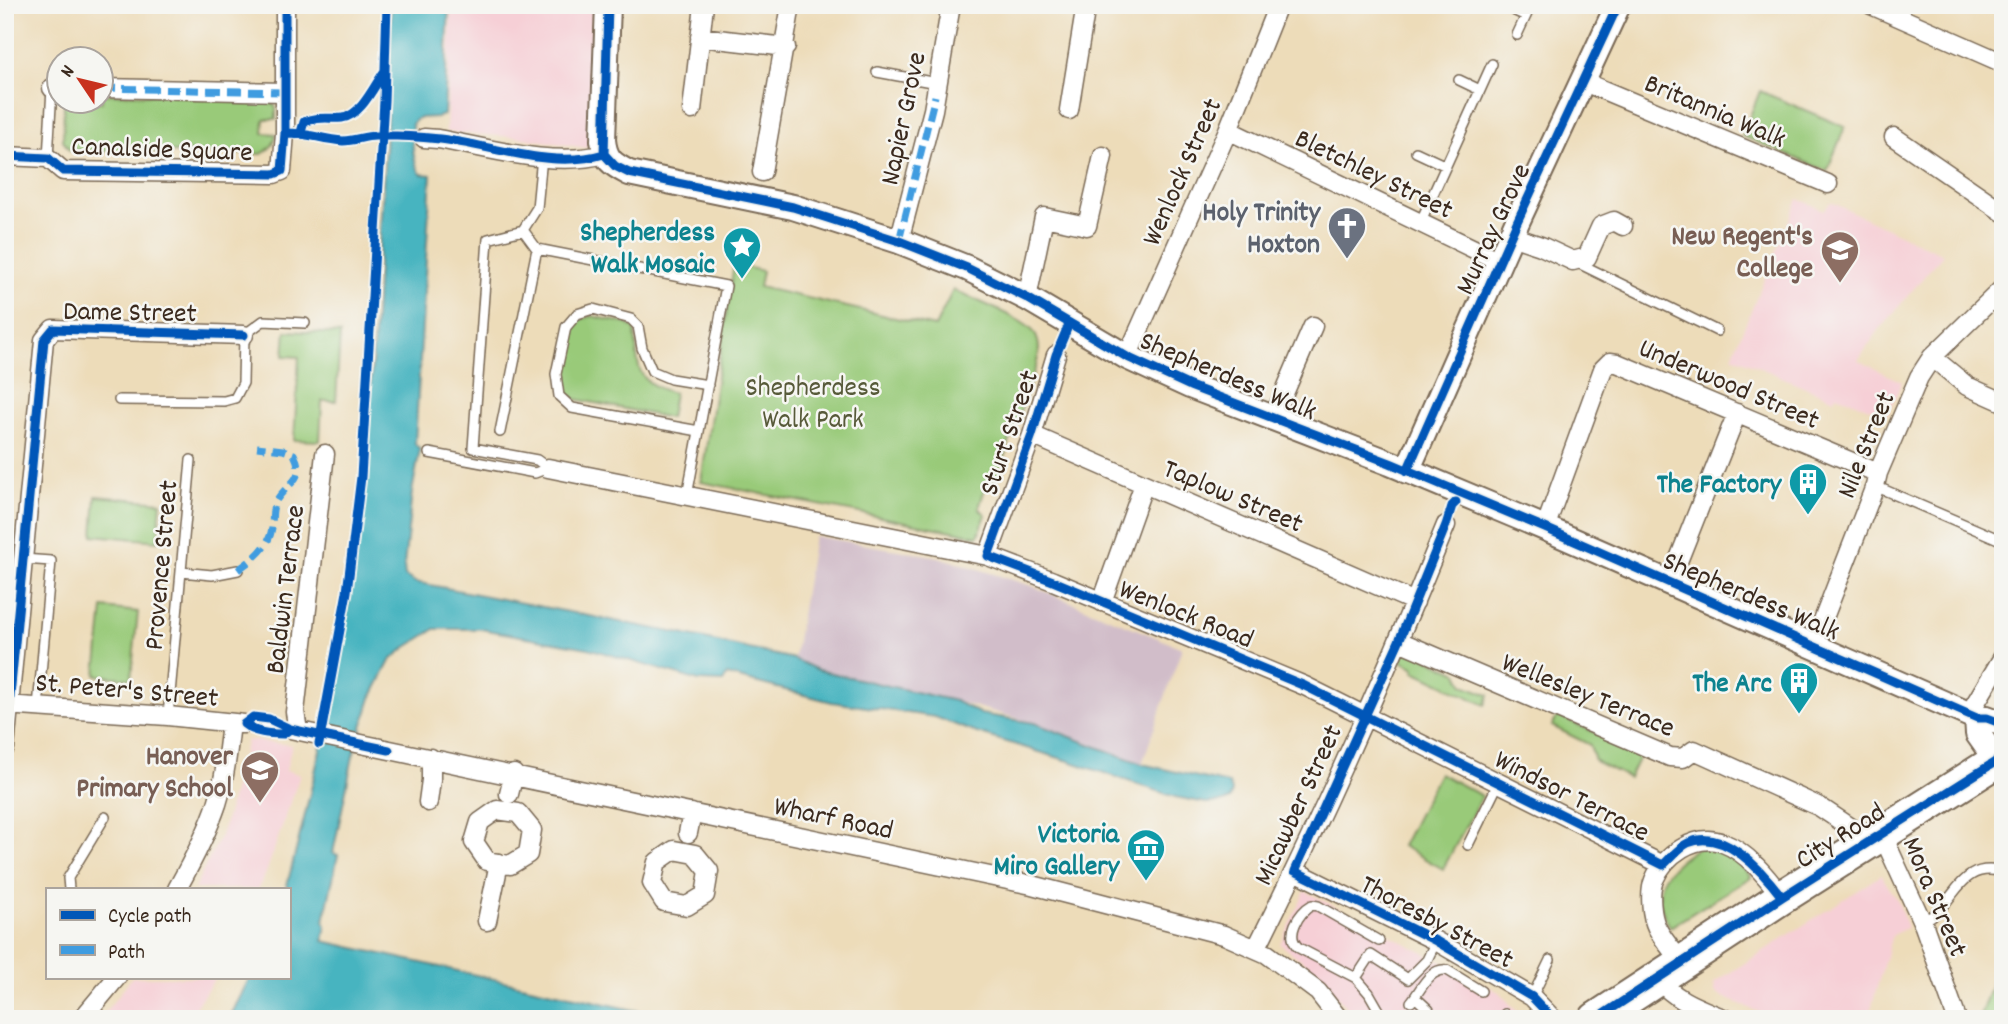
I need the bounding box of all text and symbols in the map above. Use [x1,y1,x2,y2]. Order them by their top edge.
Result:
north arrow [46,46,116,116]
street label: Napier Grove [872,49,939,189]
text: N [55,61,83,84]
street label: Britannia Walk [1637,66,1791,161]
street label: Wenlock Street [1134,93,1235,253]
street label: Bletchley Street [1287,121,1459,232]
street label: Canalside Square [71,129,253,175]
street label: Murray Grove [1448,158,1543,303]
place label: Holy Trinity Hoxton [1202,195,1322,267]
church icon: Holy Trinity Hoxton [1326,205,1368,260]
place label: Shepherdess Walk Mosaic [580,215,715,287]
place label: New Regent's College [1671,219,1813,291]
place icon: Shepherdess Walk Mosaic [721,225,763,280]
school or university icon: New Regent's College [1819,229,1861,284]
street label: Dame Street [63,294,197,336]
street label: Shepherdess Walk [1132,323,1322,434]
street label: Underwood Street [1631,331,1825,443]
street label: Sturt Street [972,366,1052,502]
park label: Shepherdess Walk Park [746,370,880,442]
street label: Nile Street [1829,386,1908,505]
street label: Taplow Street [1156,451,1308,546]
building icon: The Factory [1787,461,1829,516]
place label: The Factory [1657,467,1783,507]
street label: Provence Street [137,479,191,652]
street label: Baldwin Terrace [258,503,318,676]
street label: Shepherdess Walk [1655,543,1845,654]
street label: Wenlock Road [1112,572,1258,662]
street label: Wellesley Terrace [1495,645,1680,751]
building icon: The Arc [1778,660,1820,715]
street label: St. Peter's Street [33,665,220,721]
place label: The Arc [1692,666,1772,706]
street label: Micawber Street [1246,719,1355,893]
place label: Hanover Primary School [76,739,234,811]
street label: Windsor Terrace [1486,742,1655,855]
school or university icon: Hanover Primary School [239,749,281,804]
street label: Wharf Road [770,789,896,853]
street label: City Road [1789,795,1894,882]
place label: Victoria Miro Gallery [994,817,1121,889]
museum icon: Victoria Miro Gallery [1125,827,1167,882]
street label: Mora Street [1889,832,1976,964]
street label: Thoresby Street [1352,867,1520,982]
legend [46,888,290,978]
text: Cycle path [108,903,191,933]
text: Path [108,939,145,969]

